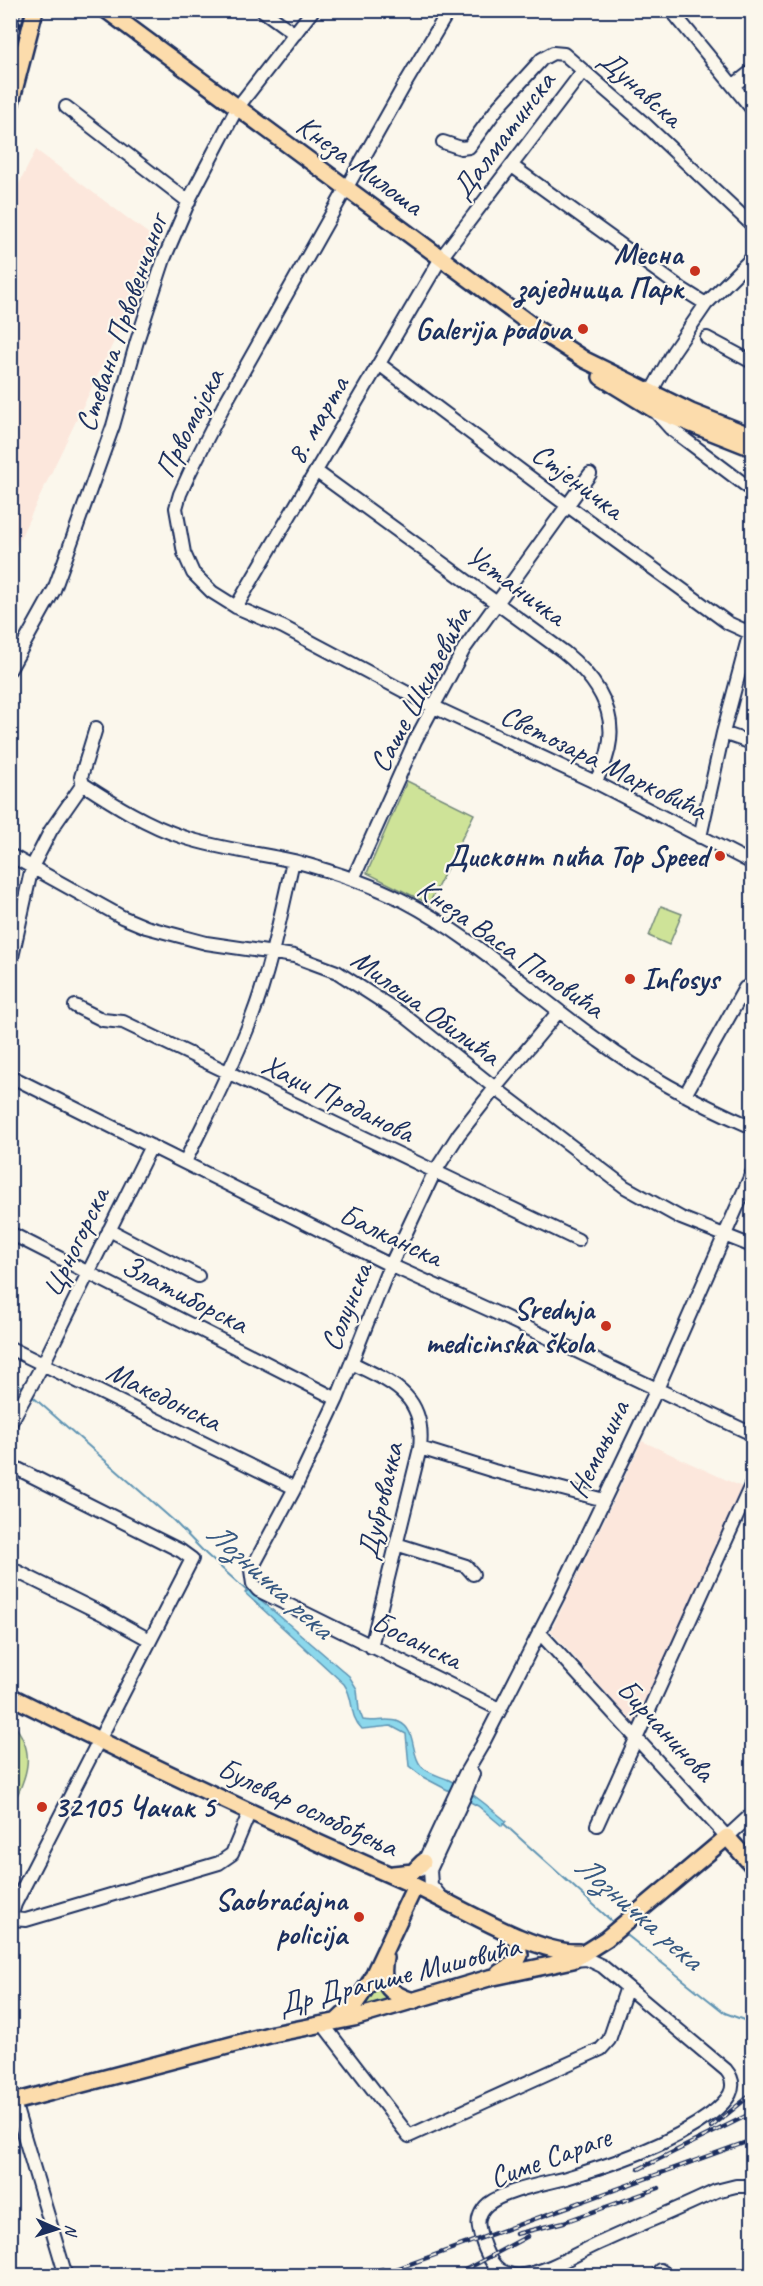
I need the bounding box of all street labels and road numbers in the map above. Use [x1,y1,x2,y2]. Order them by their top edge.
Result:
street label: Дунавска [591,41,693,137]
street label: Далматинска [443,62,565,206]
street label: Кнеза Милоша [289,106,433,225]
street label: Стевана Првовенчаног [66,206,177,436]
street label: Првомајска [145,360,233,484]
street label: 8. марта [277,367,358,471]
street label: Стјеничка [524,434,634,530]
street label: Устаничка [459,536,576,636]
street label: Саше Шкиљевића [360,598,480,778]
street label: Светозара Марковића [494,696,715,829]
street label: Кнеза Васа Поповића [410,869,613,1028]
street label: Милоша Обилића [344,940,510,1075]
street label: Хаџи Проданова [256,1045,422,1152]
street label: Црногорска [32,1179,119,1303]
street label: Балканска [333,1195,451,1276]
street label: Златиборска [115,1246,256,1343]
street label: Солунска [311,1255,382,1356]
street label: Македонска [100,1352,229,1441]
street label: Немањина [558,1392,639,1504]
street label: Дубровачка [348,1437,412,1563]
street label: Босанска [366,1602,471,1679]
street label: Бирчанинова [609,1670,725,1791]
street label: Булевар ослобођења [212,1749,406,1866]
street label: Др Драгише Мишовића [274,1926,525,2023]
street label: Симе Сараге [484,2117,618,2196]

